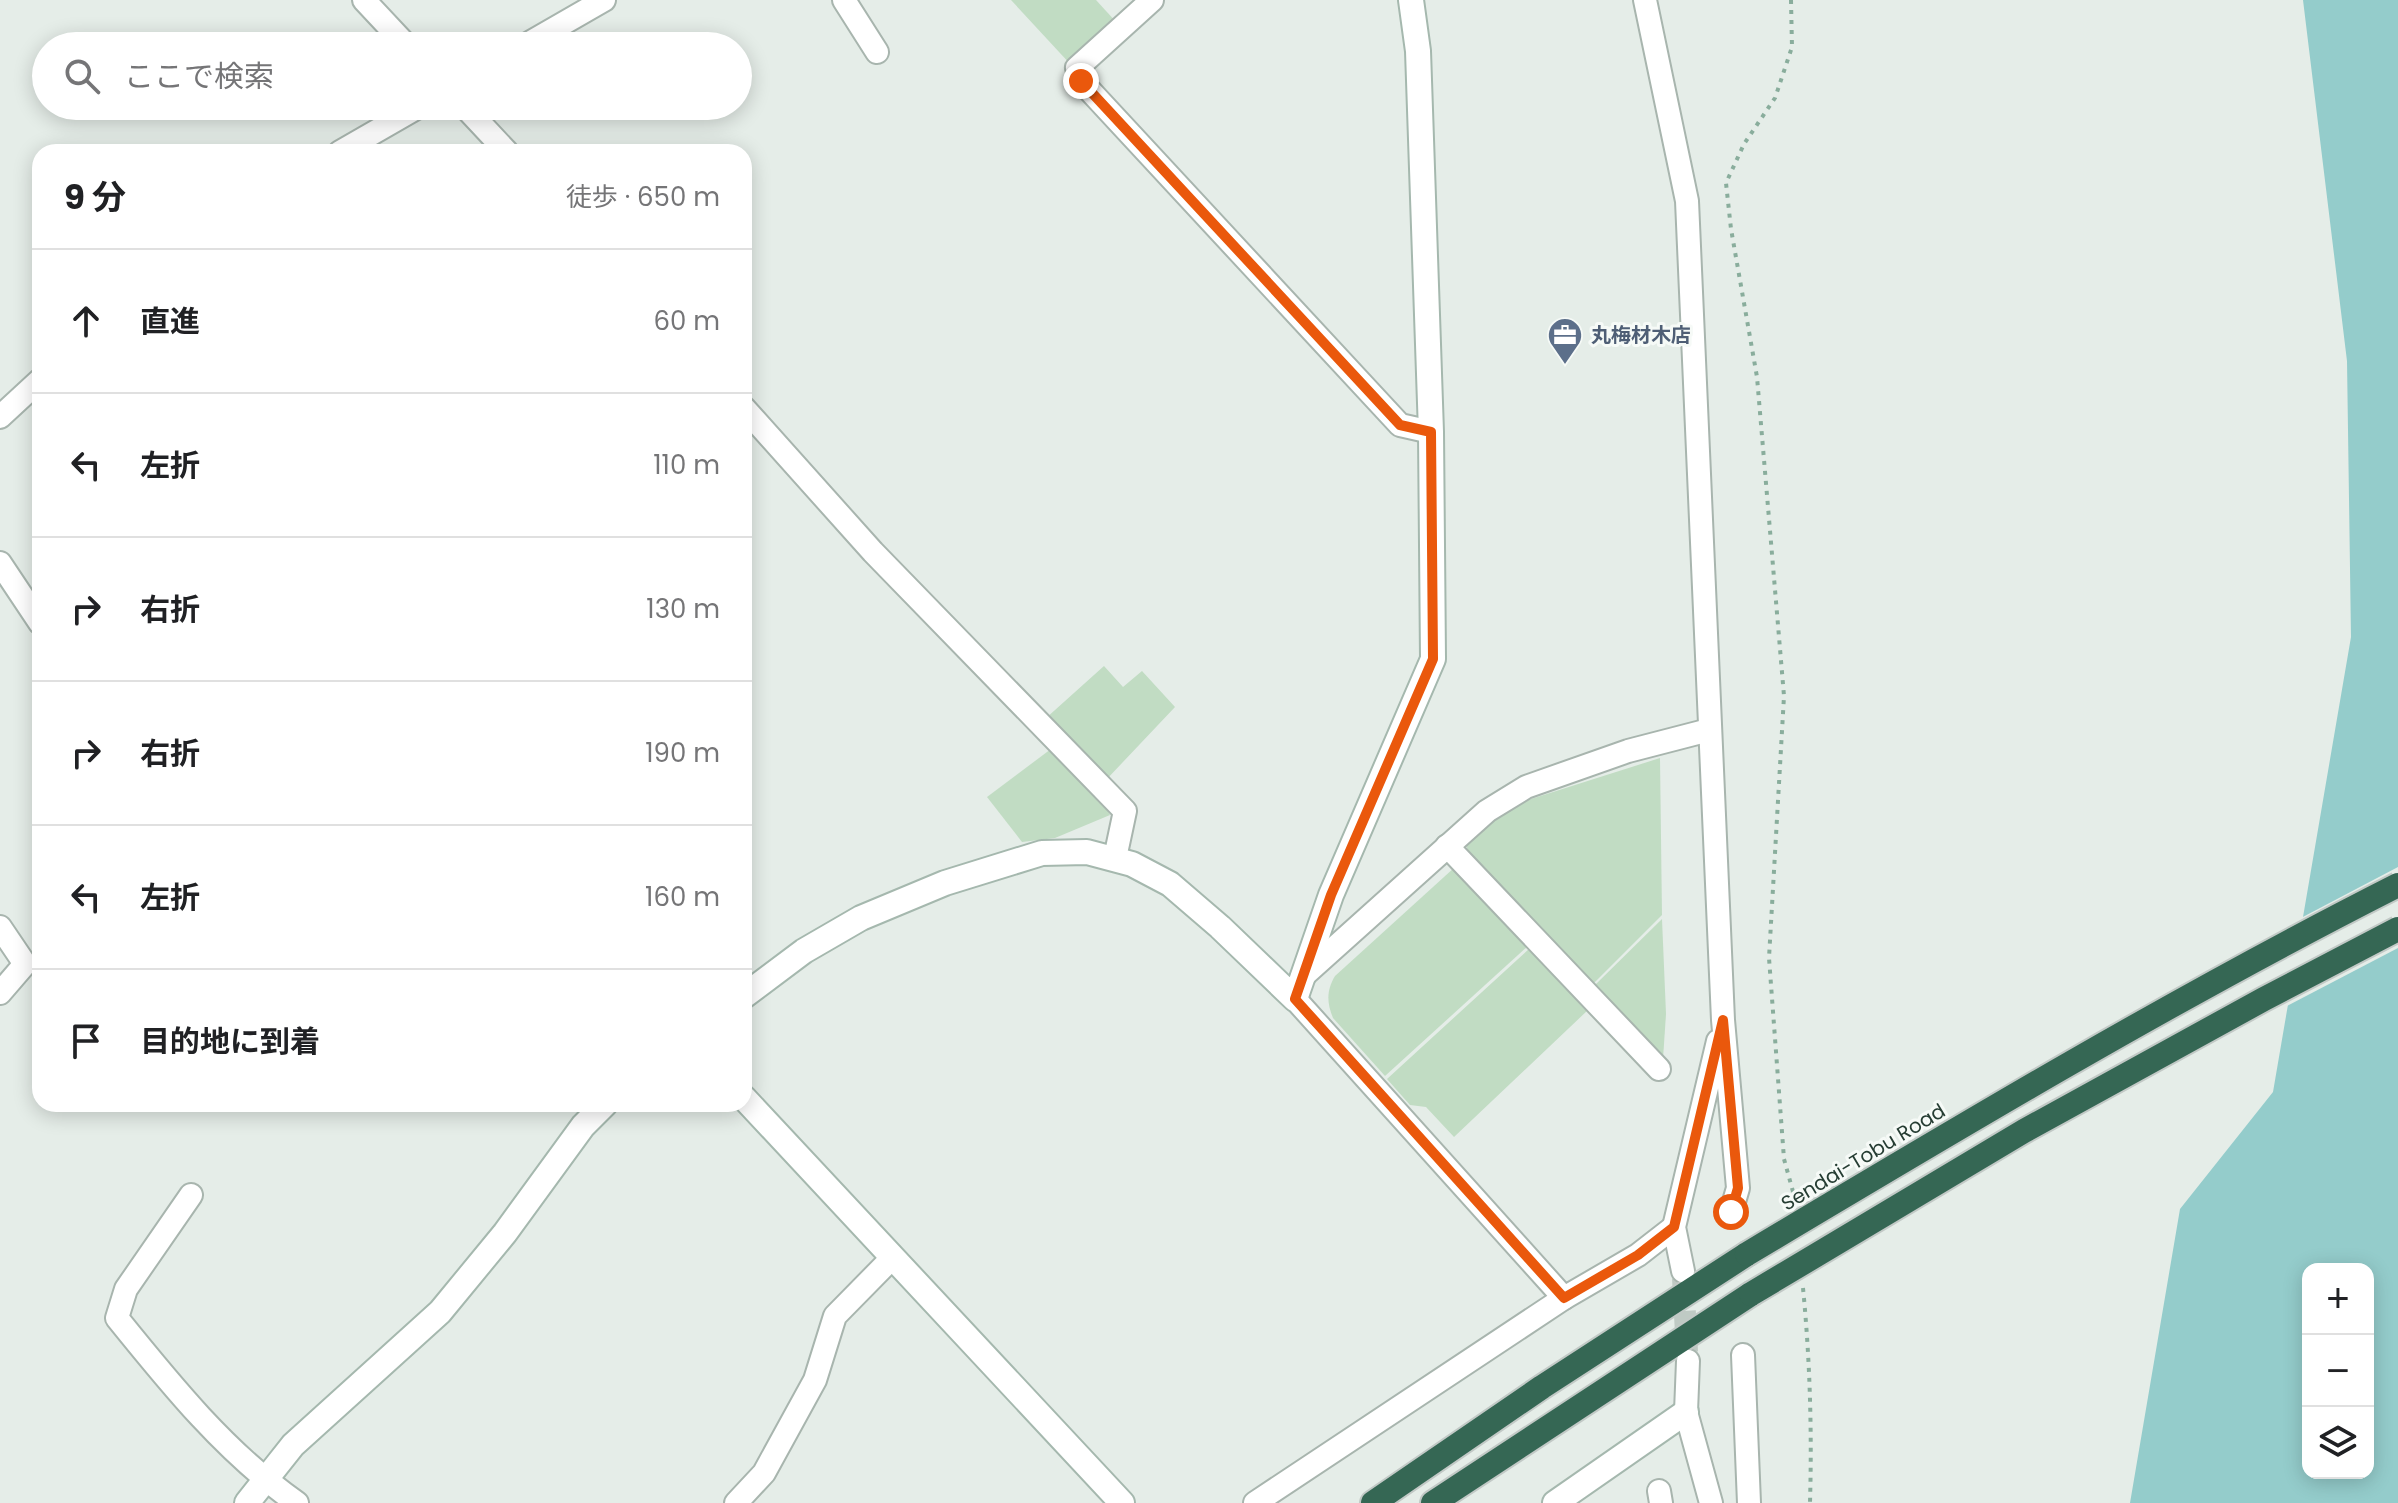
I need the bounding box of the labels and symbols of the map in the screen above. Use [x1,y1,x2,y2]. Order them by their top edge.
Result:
route end [1063,63,1099,99]
office icon: 丸梅材木店 [1546,316,1584,366]
place label: 丸梅材木店 [1591,321,1691,349]
street label: Sendai-Tobu Road [1776,1097,1950,1217]
route start [1713,1194,1749,1230]

